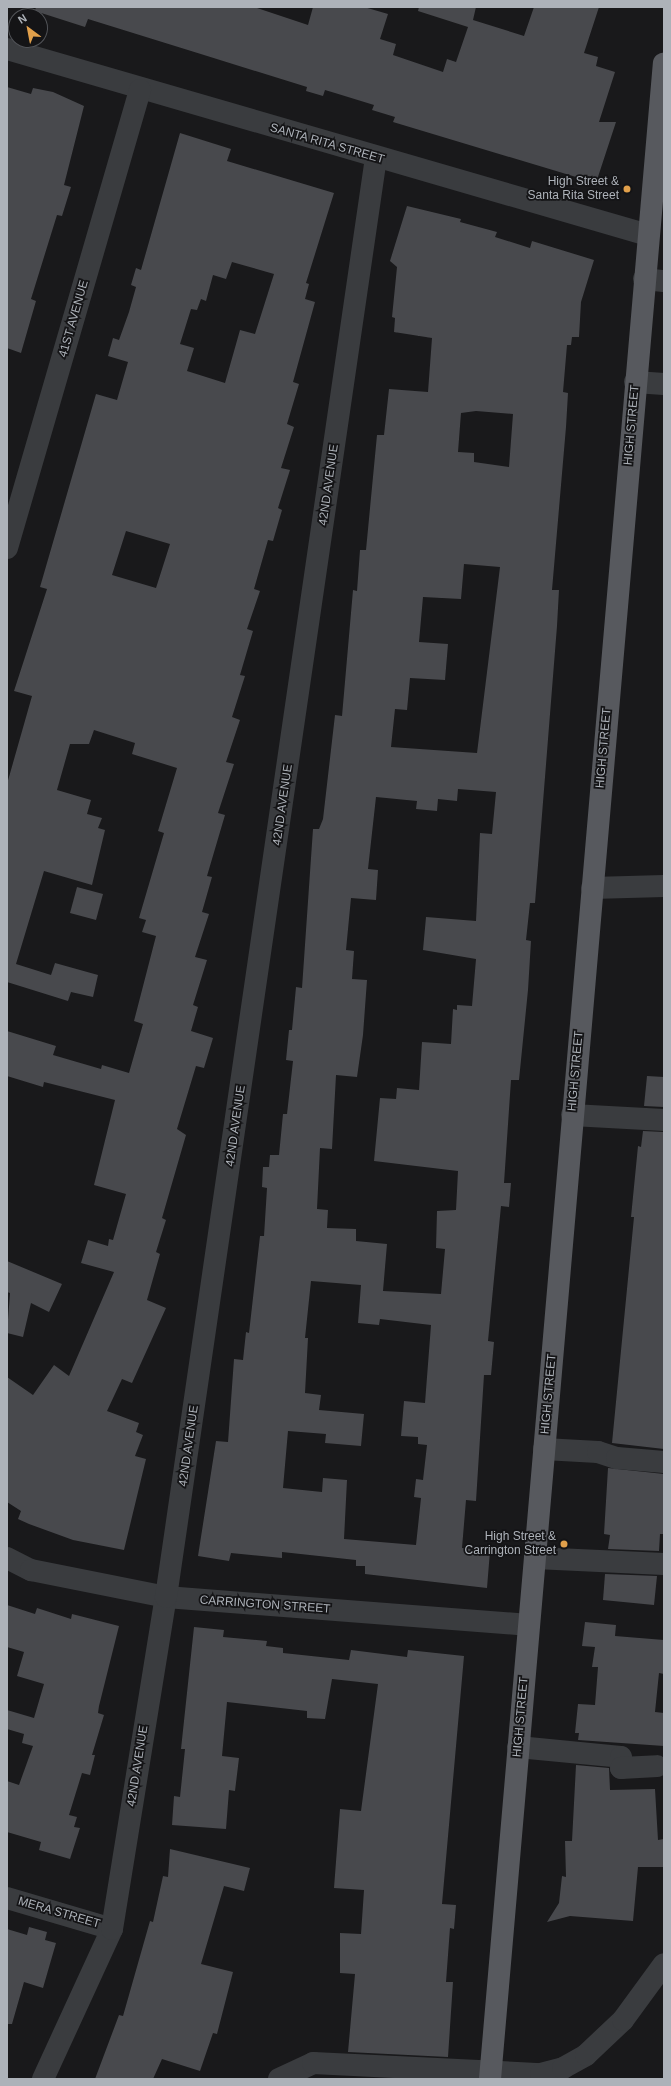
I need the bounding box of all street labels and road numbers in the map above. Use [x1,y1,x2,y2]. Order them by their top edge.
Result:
street label: SANTA RITA STREET [268,121,386,167]
street label: 41ST AVENUE [56,278,92,360]
street label: HIGH STREET [621,384,643,466]
street label: 42ND AVENUE [316,443,342,527]
street label: HIGH STREET [593,707,615,789]
street label: 42ND AVENUE [270,763,296,847]
street label: HIGH STREET [565,1030,587,1112]
street label: 42ND AVENUE [223,1084,249,1168]
street label: HIGH STREET [538,1353,560,1435]
street label: 42ND AVENUE [176,1404,202,1488]
street label: CARRINGTON STREET [199,1593,331,1617]
street label: HIGH STREET [510,1676,532,1758]
street label: 42ND AVENUE [124,1724,152,1808]
street label: MERA STREET [16,1894,102,1932]

